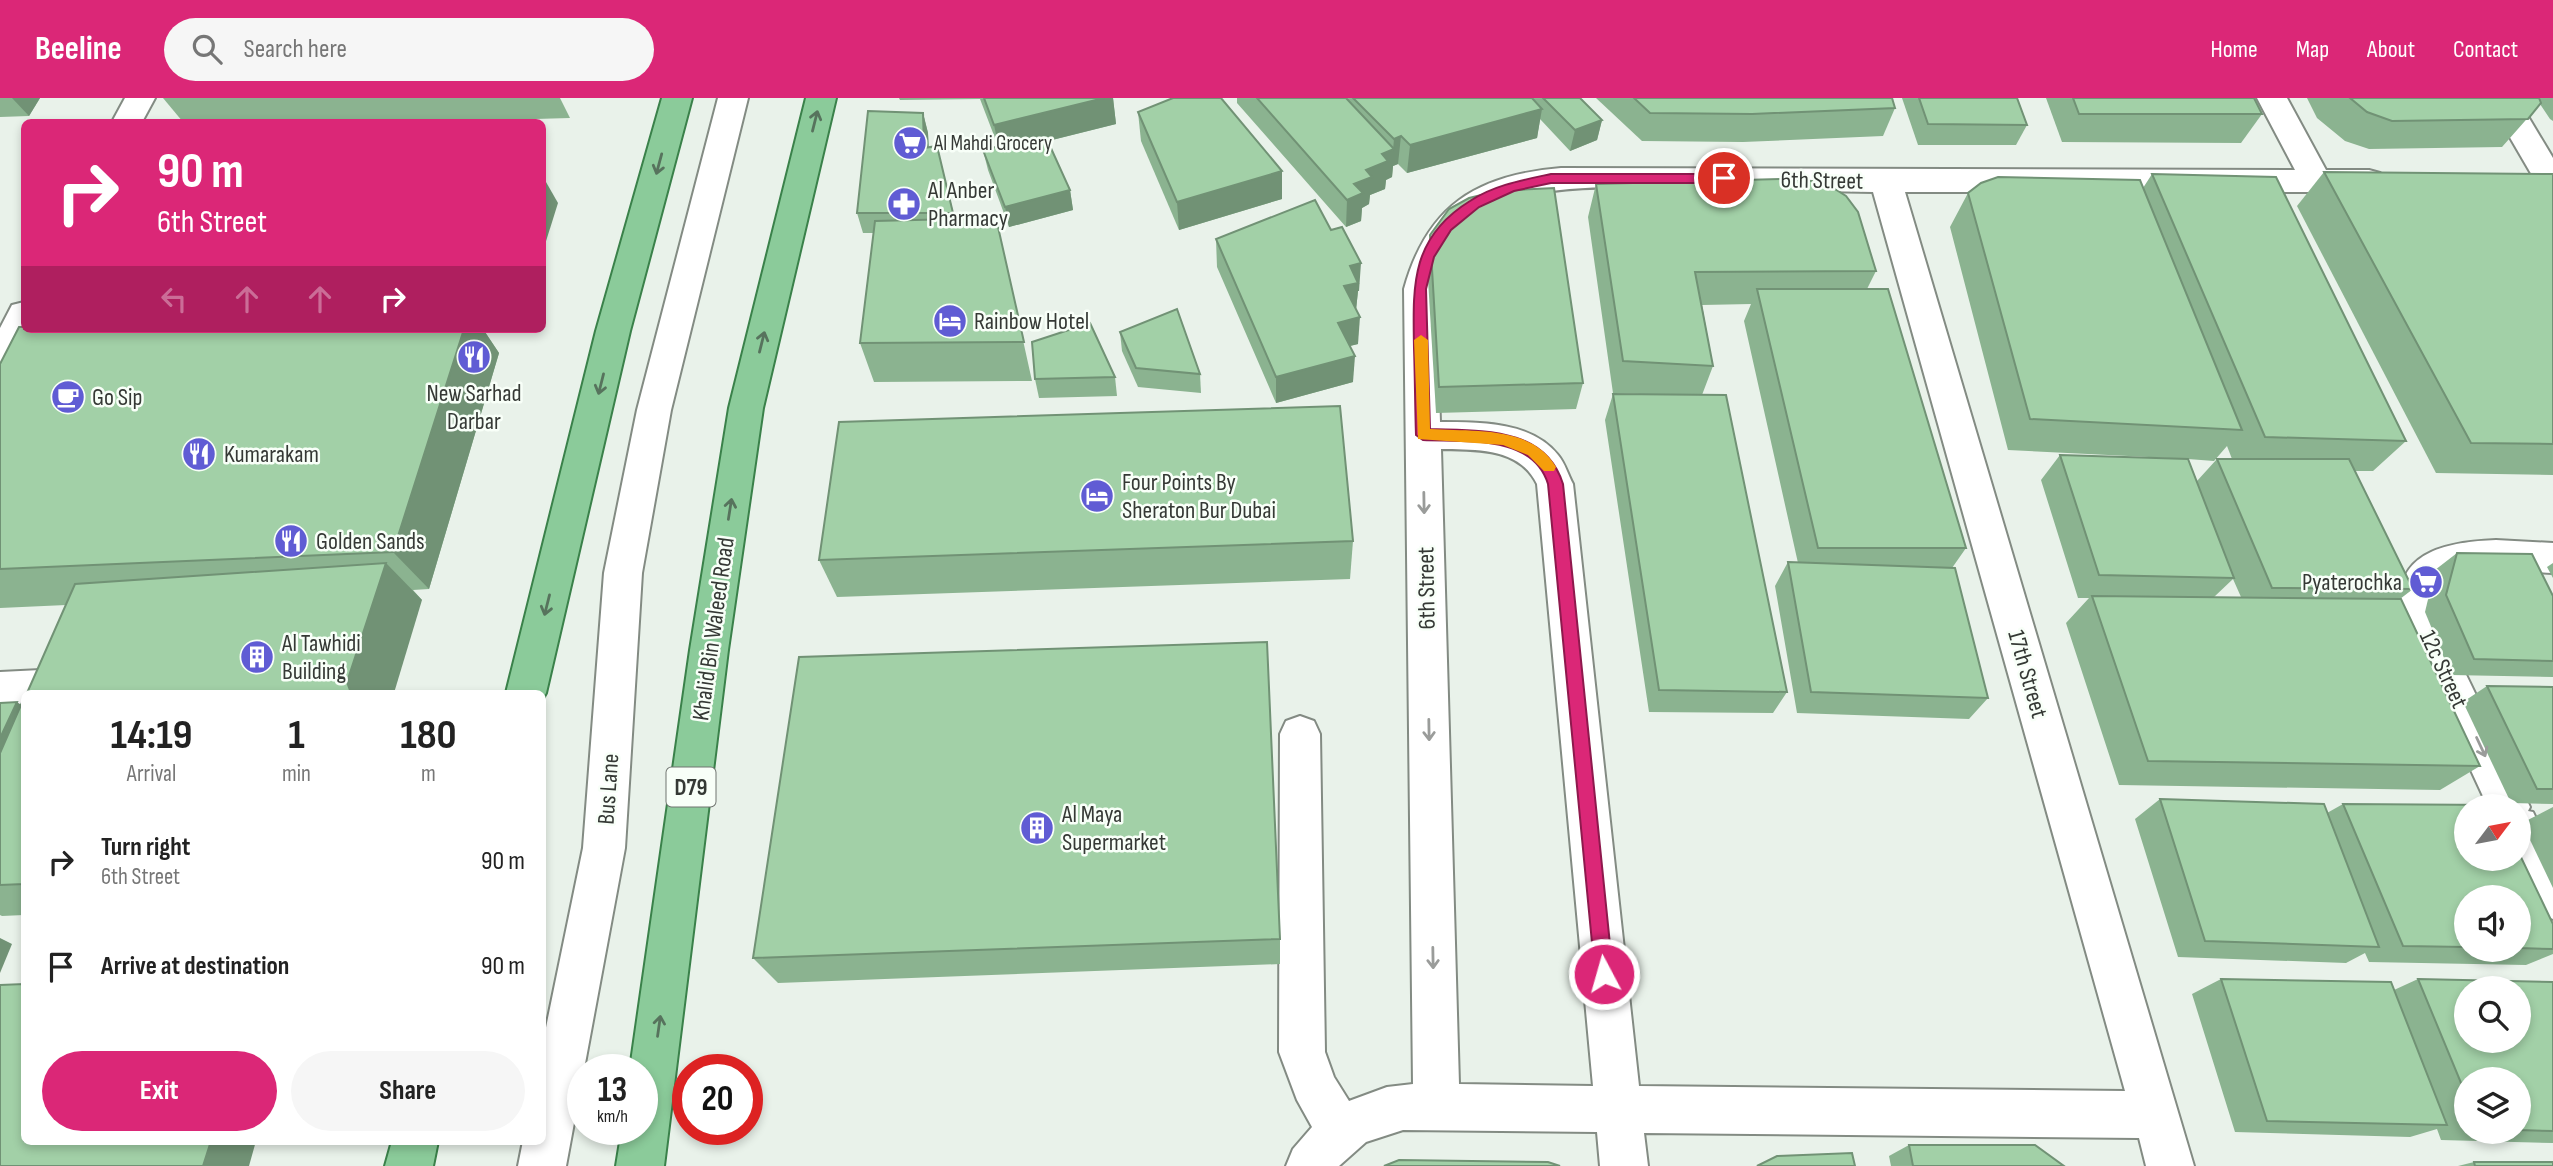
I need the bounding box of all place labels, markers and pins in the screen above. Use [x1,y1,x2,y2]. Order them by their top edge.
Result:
supermarket icon: Al Mahdi Grocery [891,124,929,162]
place label: Al Mahdi Grocery [933,131,1052,156]
pin [1694,148,1754,208]
place label: Al Anber Pharmacy [927,176,1008,233]
pharmacy icon: Al Anber Pharmacy [885,185,923,223]
hotel icon: Rainbow Hotel [931,302,969,340]
place label: Rainbow Hotel [974,307,1089,336]
restaurant icon: New Sarhad Darbar [455,338,493,376]
cafe icon: Go Sip [49,378,87,416]
place label: New Sarhad Darbar [426,379,522,436]
place label: Go Sip [92,383,142,412]
restaurant icon: Kumarakam [180,435,218,473]
place label: Kumarakam [224,440,319,469]
place label: Four Points By Sheraton Bur Dubai [1122,468,1276,525]
hotel icon: Four Points By Sheraton Bur Dubai [1078,477,1116,515]
restaurant icon: Golden Sands [272,522,310,560]
place label: Golden Sands [316,527,425,556]
supermarket icon: Pyaterochka [2407,563,2445,601]
place label: Pyaterochka [2302,568,2402,597]
place label: Al Tawhidi Building [281,629,361,686]
building icon: Al Tawhidi Building [238,638,276,676]
place label: Al Maya Supermarket [1061,800,1166,857]
building icon: Al Maya Supermarket [1018,809,1056,847]

